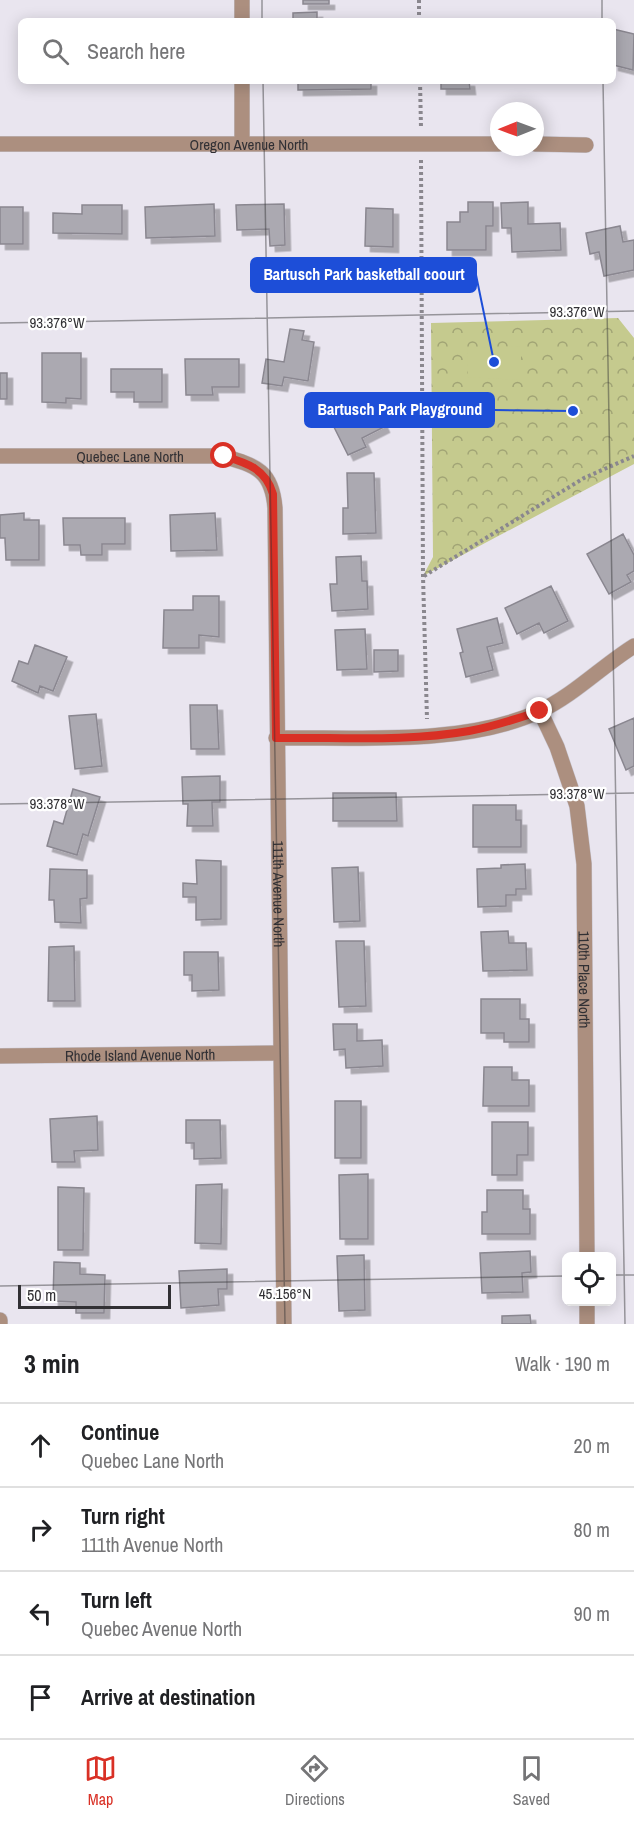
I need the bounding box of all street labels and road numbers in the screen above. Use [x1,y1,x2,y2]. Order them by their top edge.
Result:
street label: Oregon Avenue North [190,134,308,155]
street label: Quebec Lane North [76,446,184,467]
street label: 111th Avenue North [268,840,290,948]
street label: 110th Place North [574,931,596,1028]
street label: Rhode Island Avenue North [65,1043,215,1066]

